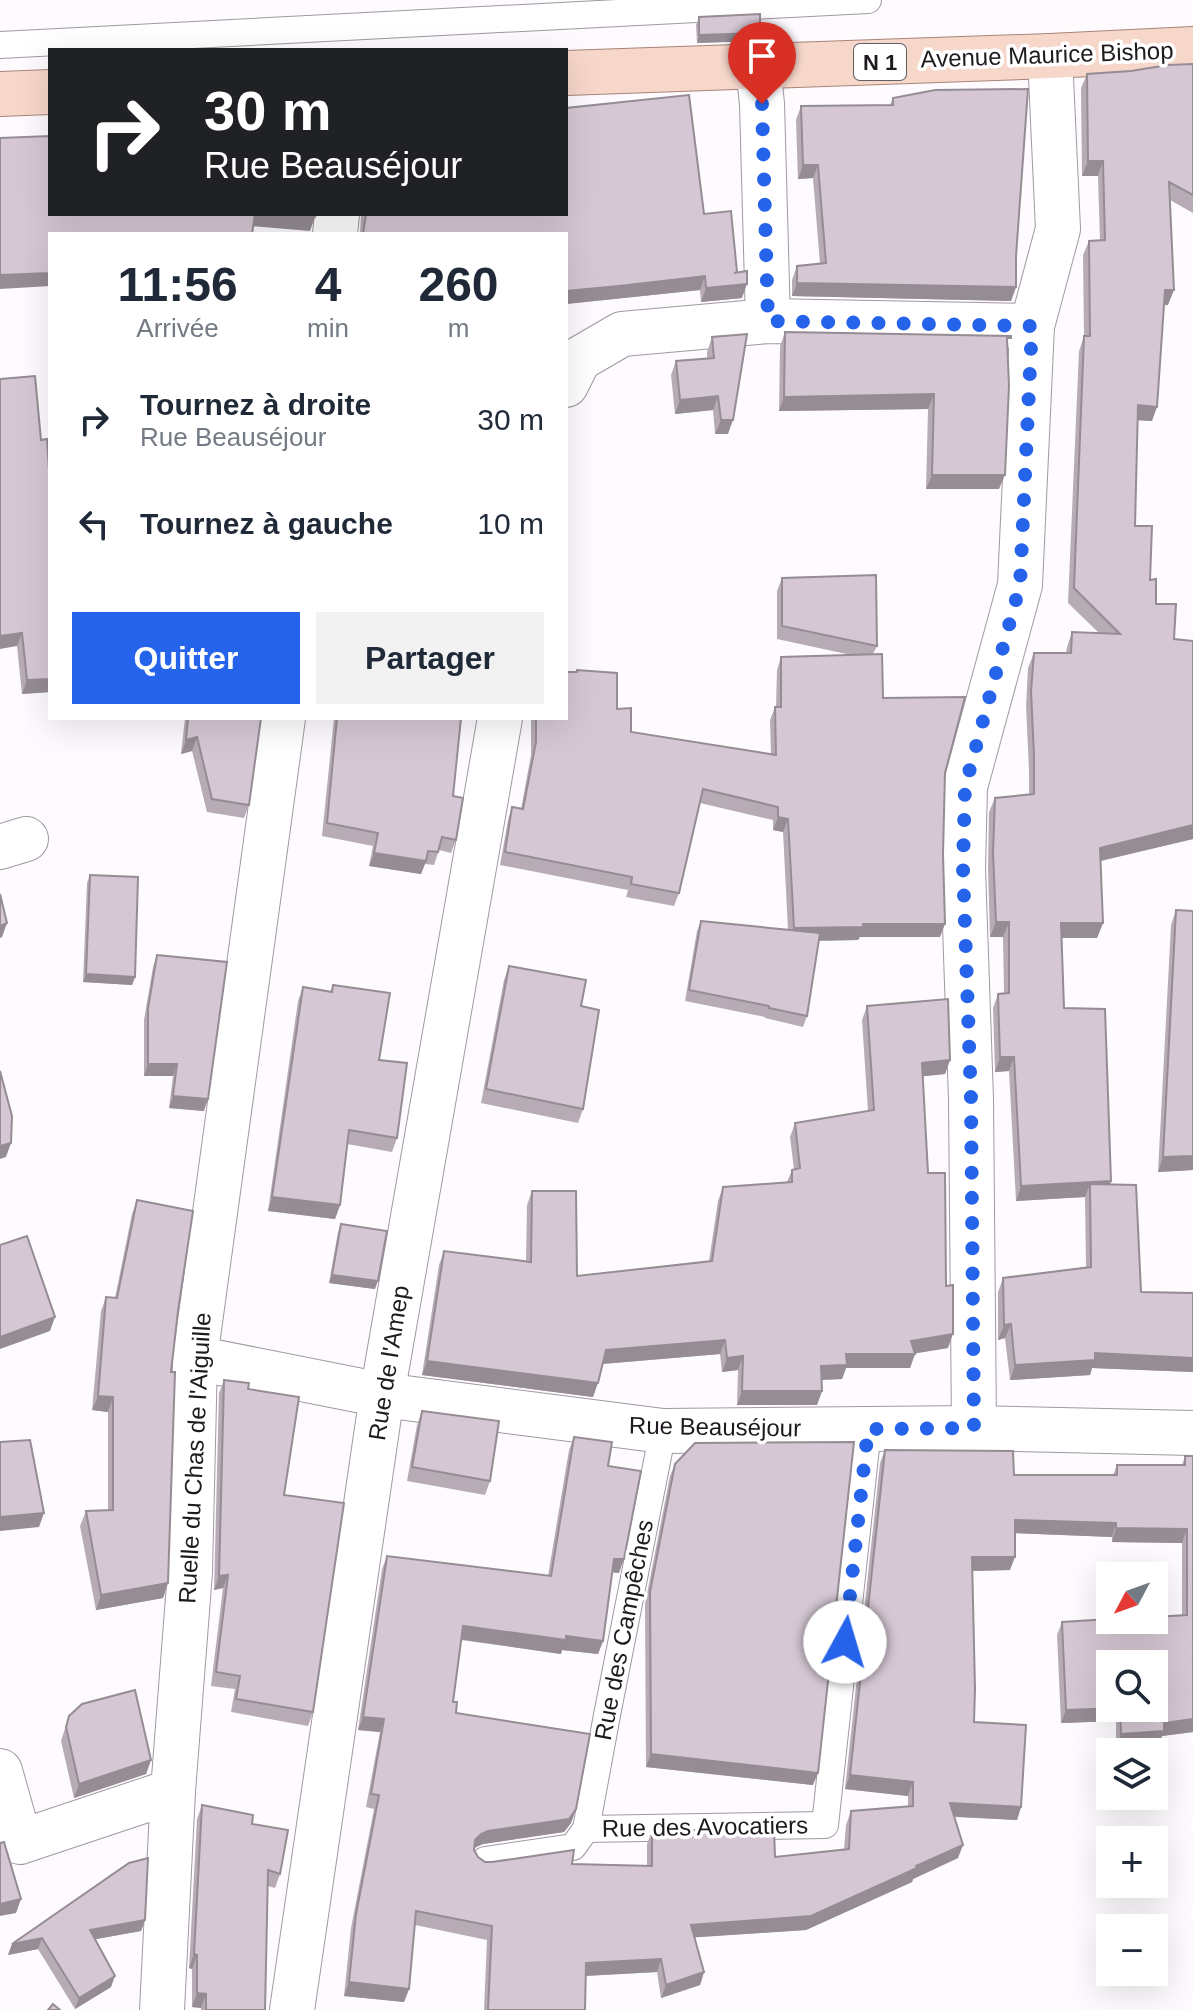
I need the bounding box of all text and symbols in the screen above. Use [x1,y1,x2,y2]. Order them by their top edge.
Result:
pin [728,22,796,104]
icon: arrive [740,34,784,78]
street label: Avenue Maurice Bishop [920,37,1174,72]
road number: N 1 [854,44,906,80]
text: 30 m [204,79,332,142]
icon: right [72,80,176,184]
text: Rue Beauséjour [204,145,462,186]
text: 11:56 [117,258,238,311]
text: 4 [315,258,341,311]
text: 260 [418,258,499,311]
text: Arrivée [136,313,219,343]
text: min [307,313,349,343]
text: m [448,313,469,343]
text: Tournez à droite [140,388,371,421]
icon: right [72,398,116,442]
text: 30 m [477,403,544,436]
text: Rue Beauséjour [140,422,326,452]
icon: left [72,502,116,546]
text: Tournez à gauche [140,507,393,540]
text: 10 m [477,507,544,540]
button: Quitter [72,612,300,704]
button: Partager [316,612,544,704]
street label: Rue de l'Amep [363,1283,414,1442]
street label: Ruelle du Chas de l'Aiguille [173,1312,216,1604]
street label: Rue Beauséjour [629,1412,801,1442]
street label: Rue des Campêches [589,1517,658,1742]
north arrow [1096,1562,1168,1634]
map controls [1096,1562,1168,1986]
position arrow [803,1600,887,1684]
button: search [1096,1650,1168,1722]
button: layers [1096,1738,1168,1810]
street label: Rue des Avocatiers [602,1811,808,1842]
button: + [1096,1826,1168,1898]
button: − [1096,1914,1168,1986]

